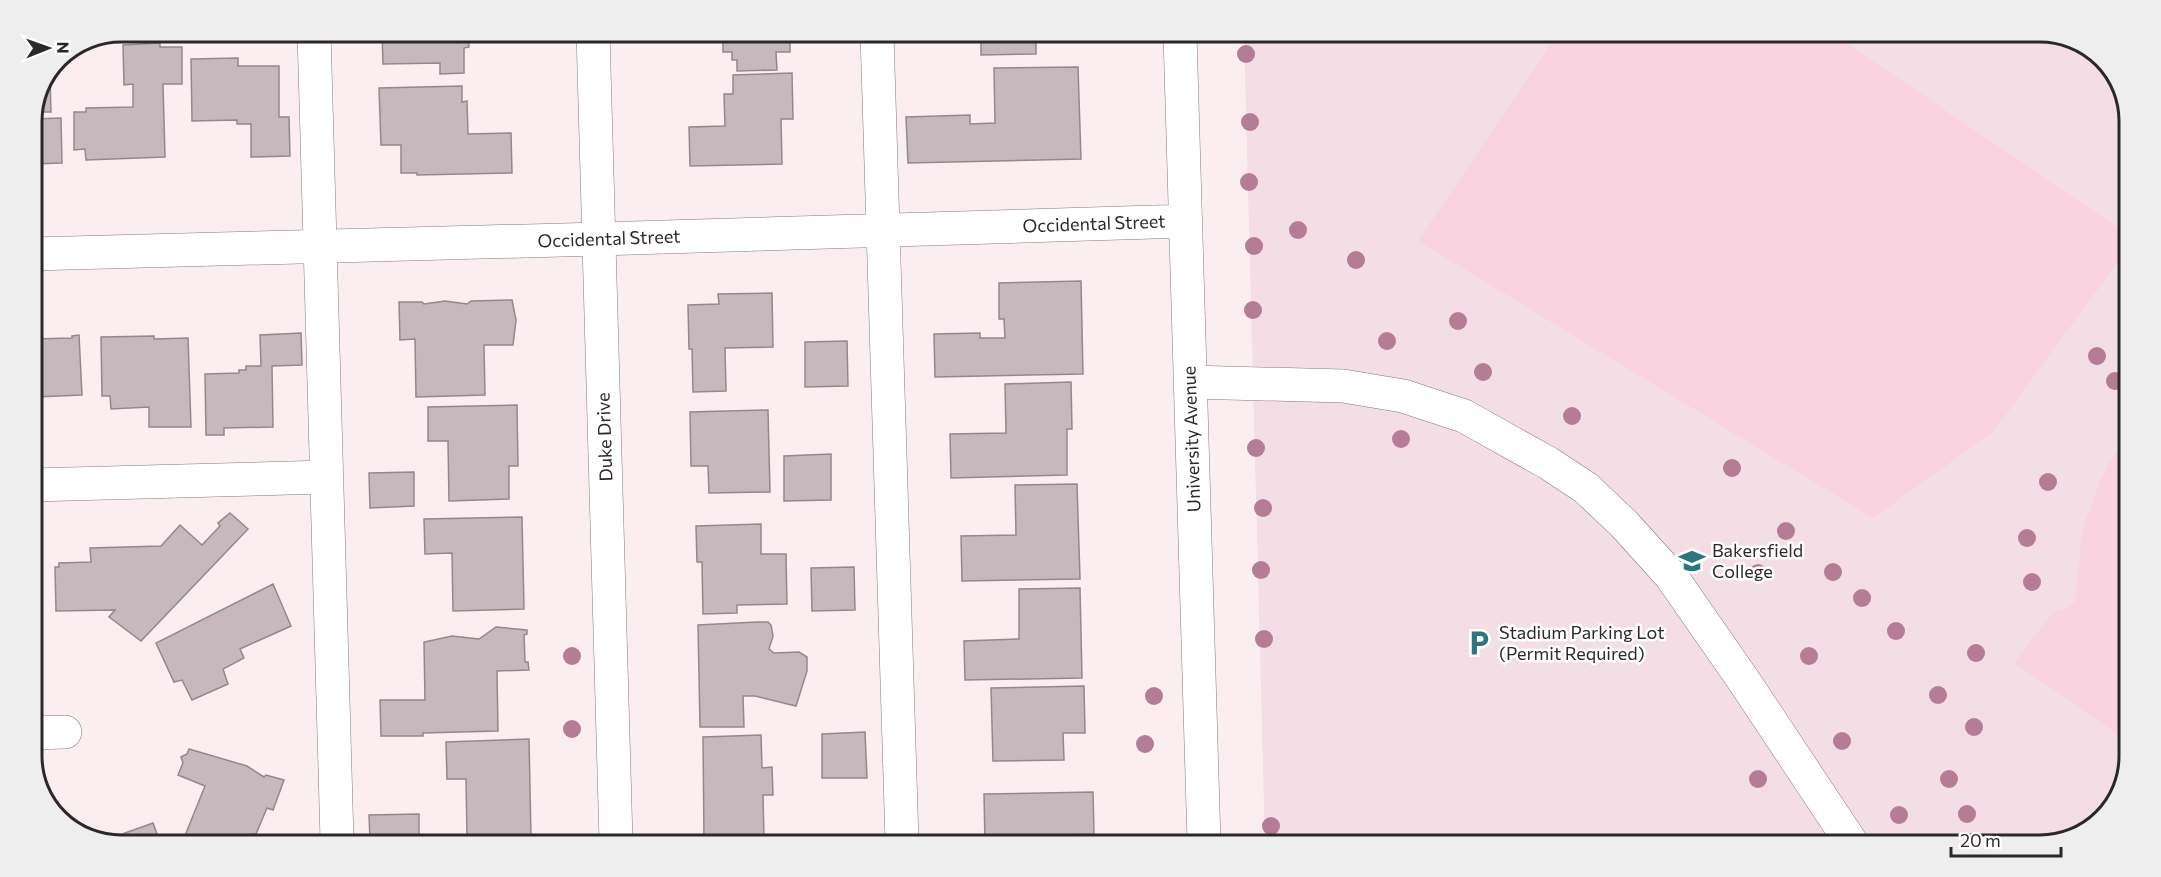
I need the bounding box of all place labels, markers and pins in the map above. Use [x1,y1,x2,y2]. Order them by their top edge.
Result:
place label: Bakersfield College [1712,539,1803,582]
school or university icon: Bakersfield College [1677,546,1707,576]
place label: Stadium Parking Lot (Permit Required) [1499,621,1665,664]
parking icon: Stadium Parking Lot (Permit Required) [1464,628,1494,658]

